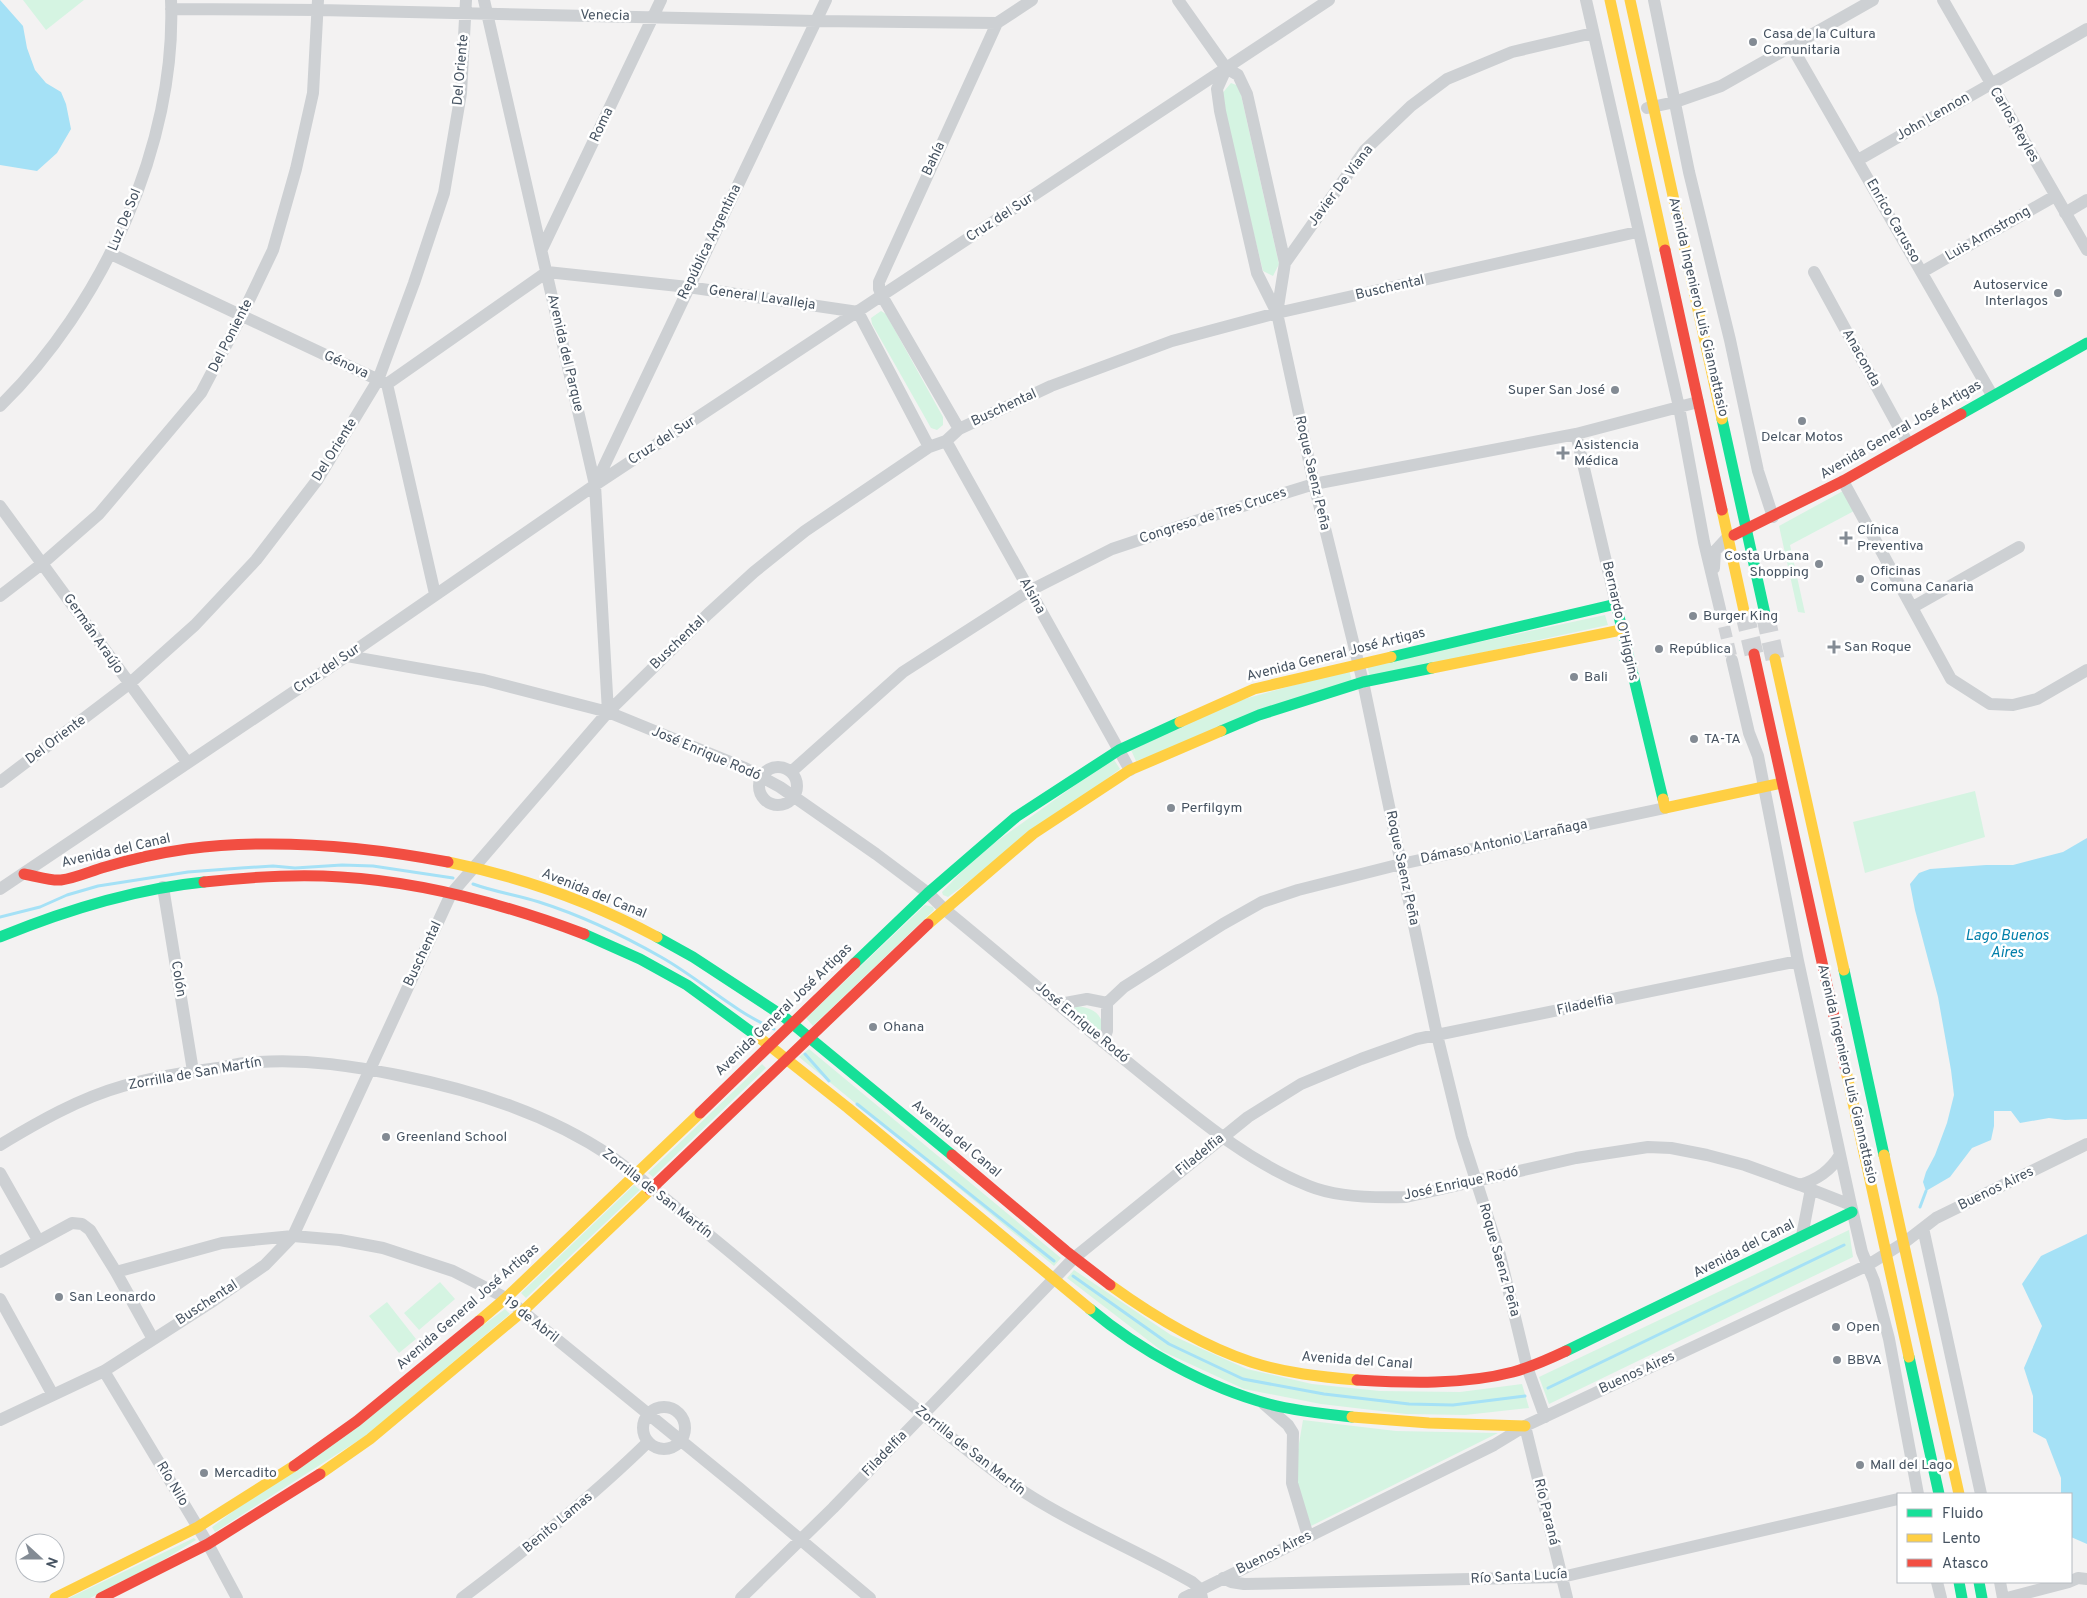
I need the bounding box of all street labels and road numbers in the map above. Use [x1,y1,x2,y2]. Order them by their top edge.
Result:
street label: Venecia [580,7,630,25]
street label: Del Oriente [449,34,473,106]
street label: Carlos Reyles [1986,84,2042,166]
street label: John Lennon [1893,89,1973,145]
street label: Roma [587,105,617,145]
street label: Bahía [919,139,949,179]
street label: Javier De Viana [1305,142,1377,230]
street label: Enrico Carusso [1862,176,1924,266]
street label: República Argentina [675,182,745,302]
street label: Luz De Sol [105,186,145,254]
street label: Cruz del Sur [963,190,1037,246]
street label: Avenida Ingeniero Luis Giannattasio [1664,196,1732,419]
street label: Luis Armstrong [1942,203,2034,265]
street label: Buschental [1354,272,1426,304]
street label: General Lavalleja [707,282,817,314]
street label: Avenida del Parque [543,292,587,414]
street label: Del Poniente [205,297,257,375]
street label: Anaconda [1838,326,1884,390]
street label: Génova [321,347,371,383]
street label: Avenida General José Artigas [1817,377,1985,483]
street label: Buschental [969,385,1039,431]
street label: Cruz del Sur [625,413,699,469]
street label: Roque Saenz Peña [1291,414,1333,532]
street label: Del Oriente [309,415,361,485]
street label: Congreso de Tres Cruces [1137,484,1289,548]
street label: Bernardo O'Higgins [1598,560,1642,682]
street label: Alsina [1015,575,1049,617]
street label: Germán Araújo [59,591,127,677]
street label: Buschental [647,613,709,673]
street label: Avenida General José Artigas [1245,625,1427,685]
street label: Cruz del Sur [290,640,364,698]
street label: Del Oriente [22,712,90,768]
street label: José Enrique Rodó [649,723,763,785]
street label: Roque Saenz Peña [1382,809,1422,927]
street label: Dámaso Antonio Larrañaga [1419,816,1589,868]
street label: Avenida del Canal [60,830,172,872]
street label: Avenida del Canal [539,865,649,923]
street label: Buschental [400,919,446,989]
street label: Avenida General José Artigas [712,940,856,1080]
street label: Colón [167,960,189,998]
street label: Avenida Ingeniero Luis Giannattasio [1813,963,1881,1186]
street label: José Enrique Rodó [1032,979,1132,1067]
street label: Filadelfia [1555,991,1615,1019]
street label: Zorrilla de San Martín [127,1054,263,1094]
street label: Avenida del Canal [908,1097,1004,1181]
street label: Filadelfia [1172,1130,1228,1180]
street label: Zorrilla de San Martín [598,1146,716,1242]
street label: José Enrique Rodó [1402,1163,1520,1204]
street label: Buenos Aires [1955,1163,2037,1215]
street label: Roque Saenz Peña [1475,1201,1523,1319]
street label: Avenida del Canal [1690,1216,1798,1282]
street label: Avenida General José Artigas [393,1240,543,1374]
street label: Buschental [173,1277,241,1329]
street label: 19 de Abril [500,1293,562,1347]
street label: Buenos Aires [1596,1348,1678,1398]
street label: Avenida del Canal [1301,1349,1413,1373]
street label: Zorrilla de San Martín [911,1403,1029,1499]
street label: Filadelfia [859,1427,911,1481]
street label: Río Nilo [152,1459,192,1510]
street label: Río Paraná [1530,1477,1562,1547]
street label: Benito Lamas [520,1489,596,1557]
street label: Buenos Aires [1233,1527,1315,1579]
street label: Río Santa Lucía [1470,1566,1568,1588]

